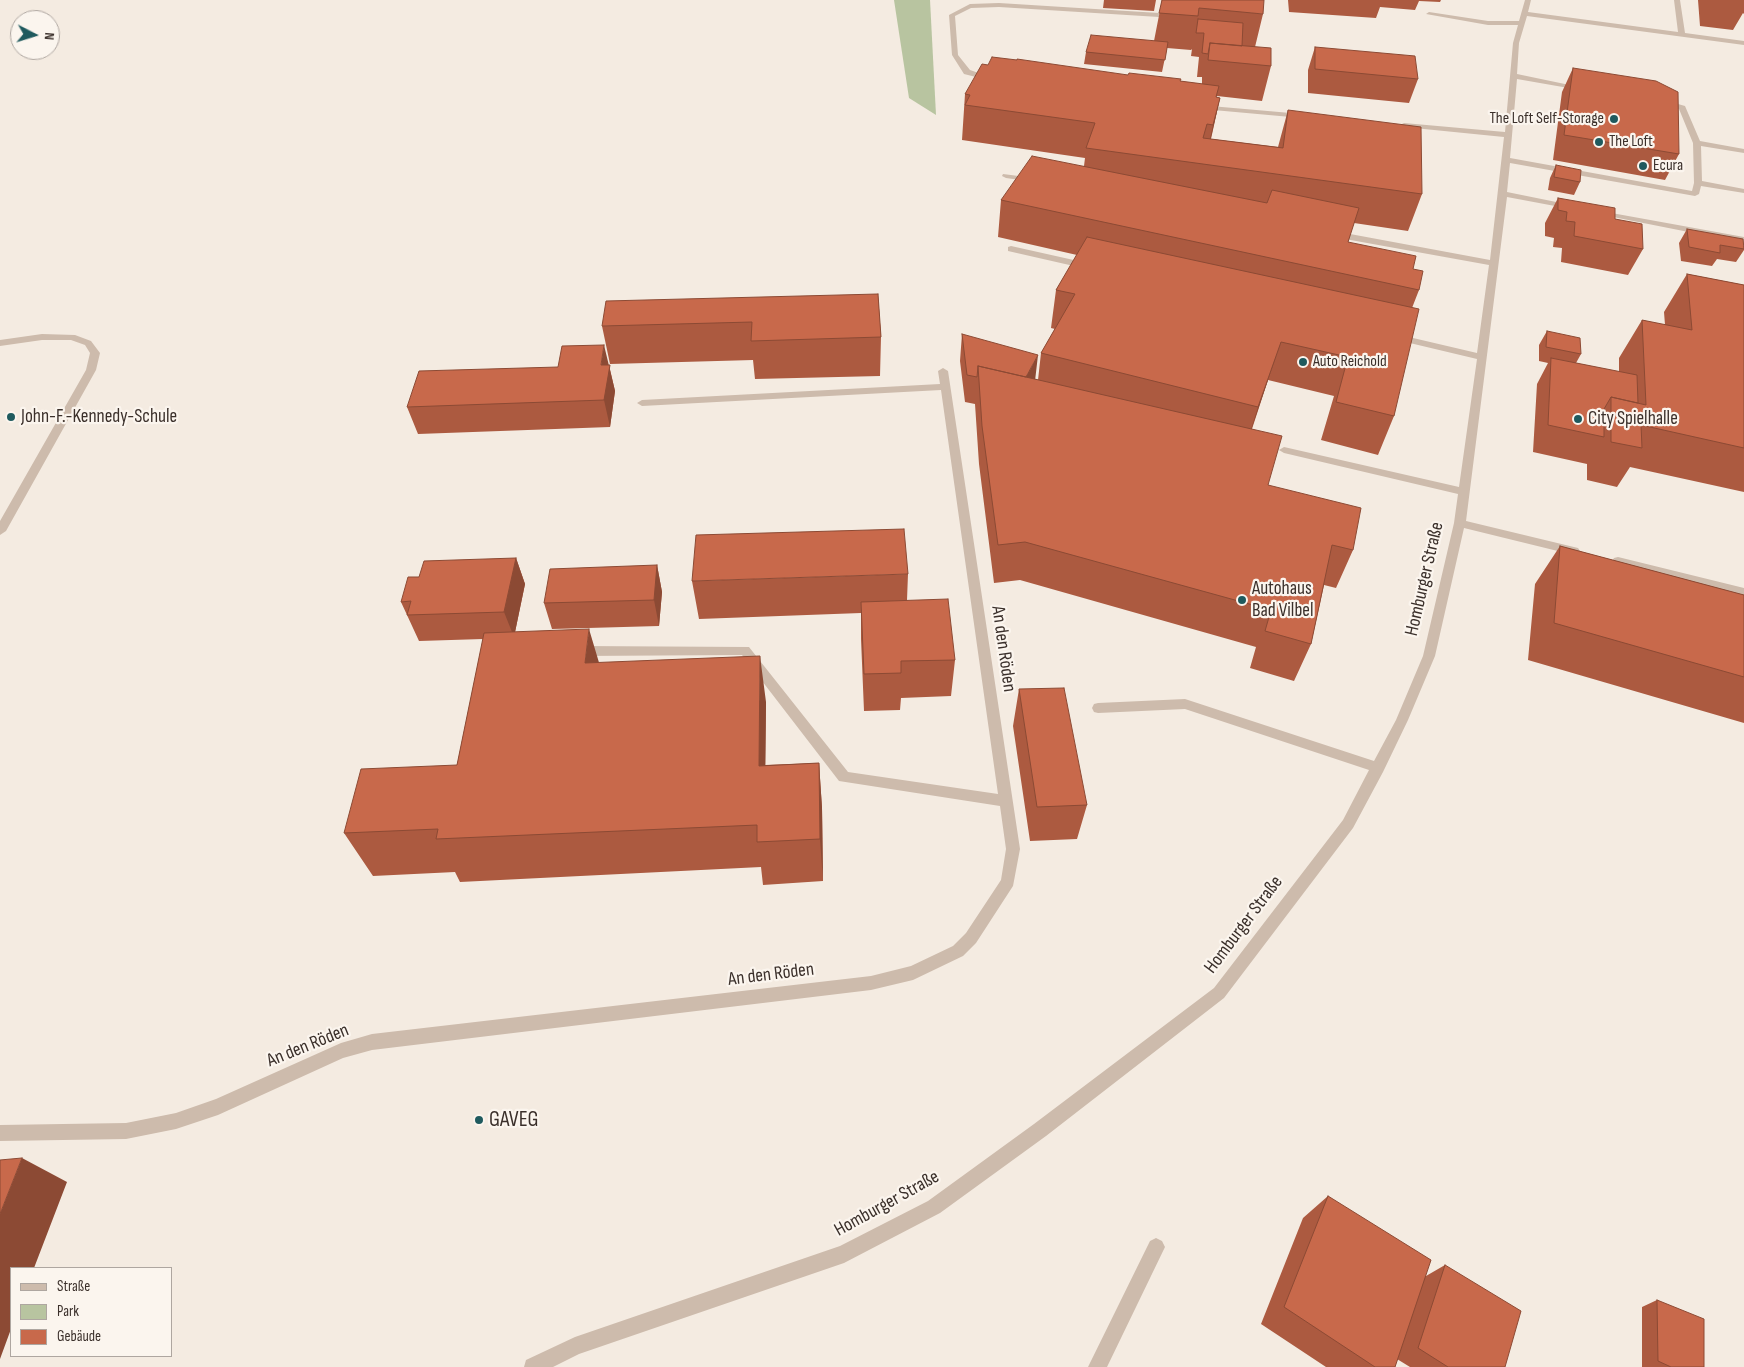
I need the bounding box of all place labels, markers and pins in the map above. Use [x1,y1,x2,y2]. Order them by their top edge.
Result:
place label: The Loft Self-Storage [1489,109,1604,129]
marker: The Loft Self-Storage [1608,113,1620,125]
place label: The Loft [1609,132,1653,152]
marker: The Loft [1593,136,1605,148]
place label: Ecura [1653,156,1683,176]
marker: Ecura [1637,160,1649,172]
place label: Auto Reichold [1313,352,1387,372]
marker: Auto Reichold [1297,356,1309,368]
place label: John-F.-Kennedy-Schule [21,406,177,428]
place label: City Spielhalle [1588,408,1678,430]
marker: John-F.-Kennedy-Schule [5,411,17,423]
marker: City Spielhalle [1572,413,1584,425]
place label: Autohaus Bad Vilbel [1252,578,1313,622]
marker: Autohaus Bad Vilbel [1236,594,1248,606]
place label: GAVEG [489,1107,538,1133]
marker: GAVEG [473,1114,485,1126]

